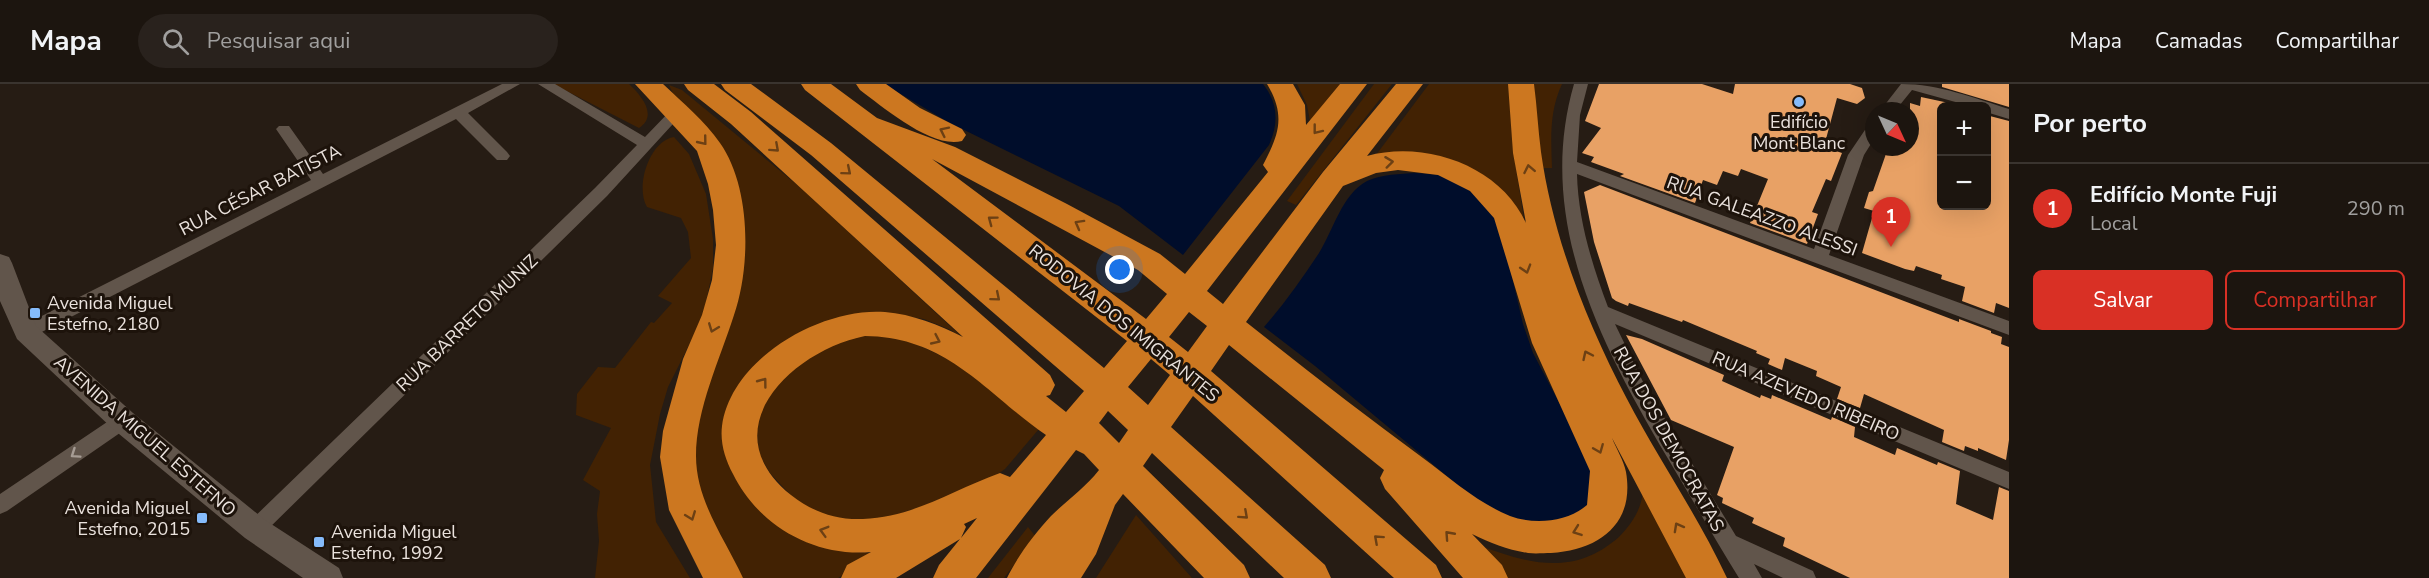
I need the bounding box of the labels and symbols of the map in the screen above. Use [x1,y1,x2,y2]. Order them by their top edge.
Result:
marker: Edifício Mont Blanc [1792,95,1806,109]
north arrow [1865,102,1919,156]
place label: Edifício Mont Blanc [1753,110,1845,155]
one-way arrow [1314,123,1325,134]
one-way arrow [939,127,950,139]
one-way arrow [696,134,707,145]
street label: RUA CÉSAR BATISTA [175,139,345,241]
one-way arrow [768,141,778,152]
one-way arrow [1384,157,1393,169]
one-way arrow [840,164,851,175]
one-way arrow [1523,164,1536,174]
street label: RUA GALEAZZO ALESSI [1663,170,1861,262]
pin: 1 [1872,198,1910,247]
one-way arrow [988,216,999,227]
one-way arrow [1075,220,1085,231]
street label: RODOVIA DOS IMIGRANTES [1024,239,1224,407]
street label: RUA BARRETO MUNIZ [391,249,543,397]
your location [1105,255,1134,284]
one-way arrow [1519,263,1531,274]
one-way arrow [989,289,1000,300]
place label: Avenida Miguel Estefno, 2180 [47,291,173,336]
marker: Avenida Miguel Estefno, 2180 [28,306,42,320]
one-way arrow [708,321,720,332]
one-way arrow [929,332,940,344]
street label: RUA DOS DEMOCRATAS [1608,342,1730,536]
street label: RUA AZEVEDO RIBEIRO [1709,346,1903,446]
street label: AVENIDA MIGUEL ESTEFNO [49,350,241,522]
one-way arrow [1582,350,1594,361]
one-way arrow [755,378,766,389]
one-way arrow [1592,443,1604,454]
one-way arrow [71,447,82,458]
place label: Avenida Miguel Estefno, 2015 [64,496,191,541]
one-way arrow [1237,508,1248,519]
one-way arrow [684,510,696,521]
marker: Avenida Miguel Estefno, 2015 [195,511,209,525]
place label: Avenida Miguel Estefno, 1992 [331,520,457,565]
one-way arrow [1674,523,1685,533]
one-way arrow [1572,524,1582,537]
one-way arrow [819,526,830,538]
one-way arrow [1445,531,1456,541]
marker: Avenida Miguel Estefno, 1992 [312,535,326,549]
one-way arrow [1374,535,1385,546]

